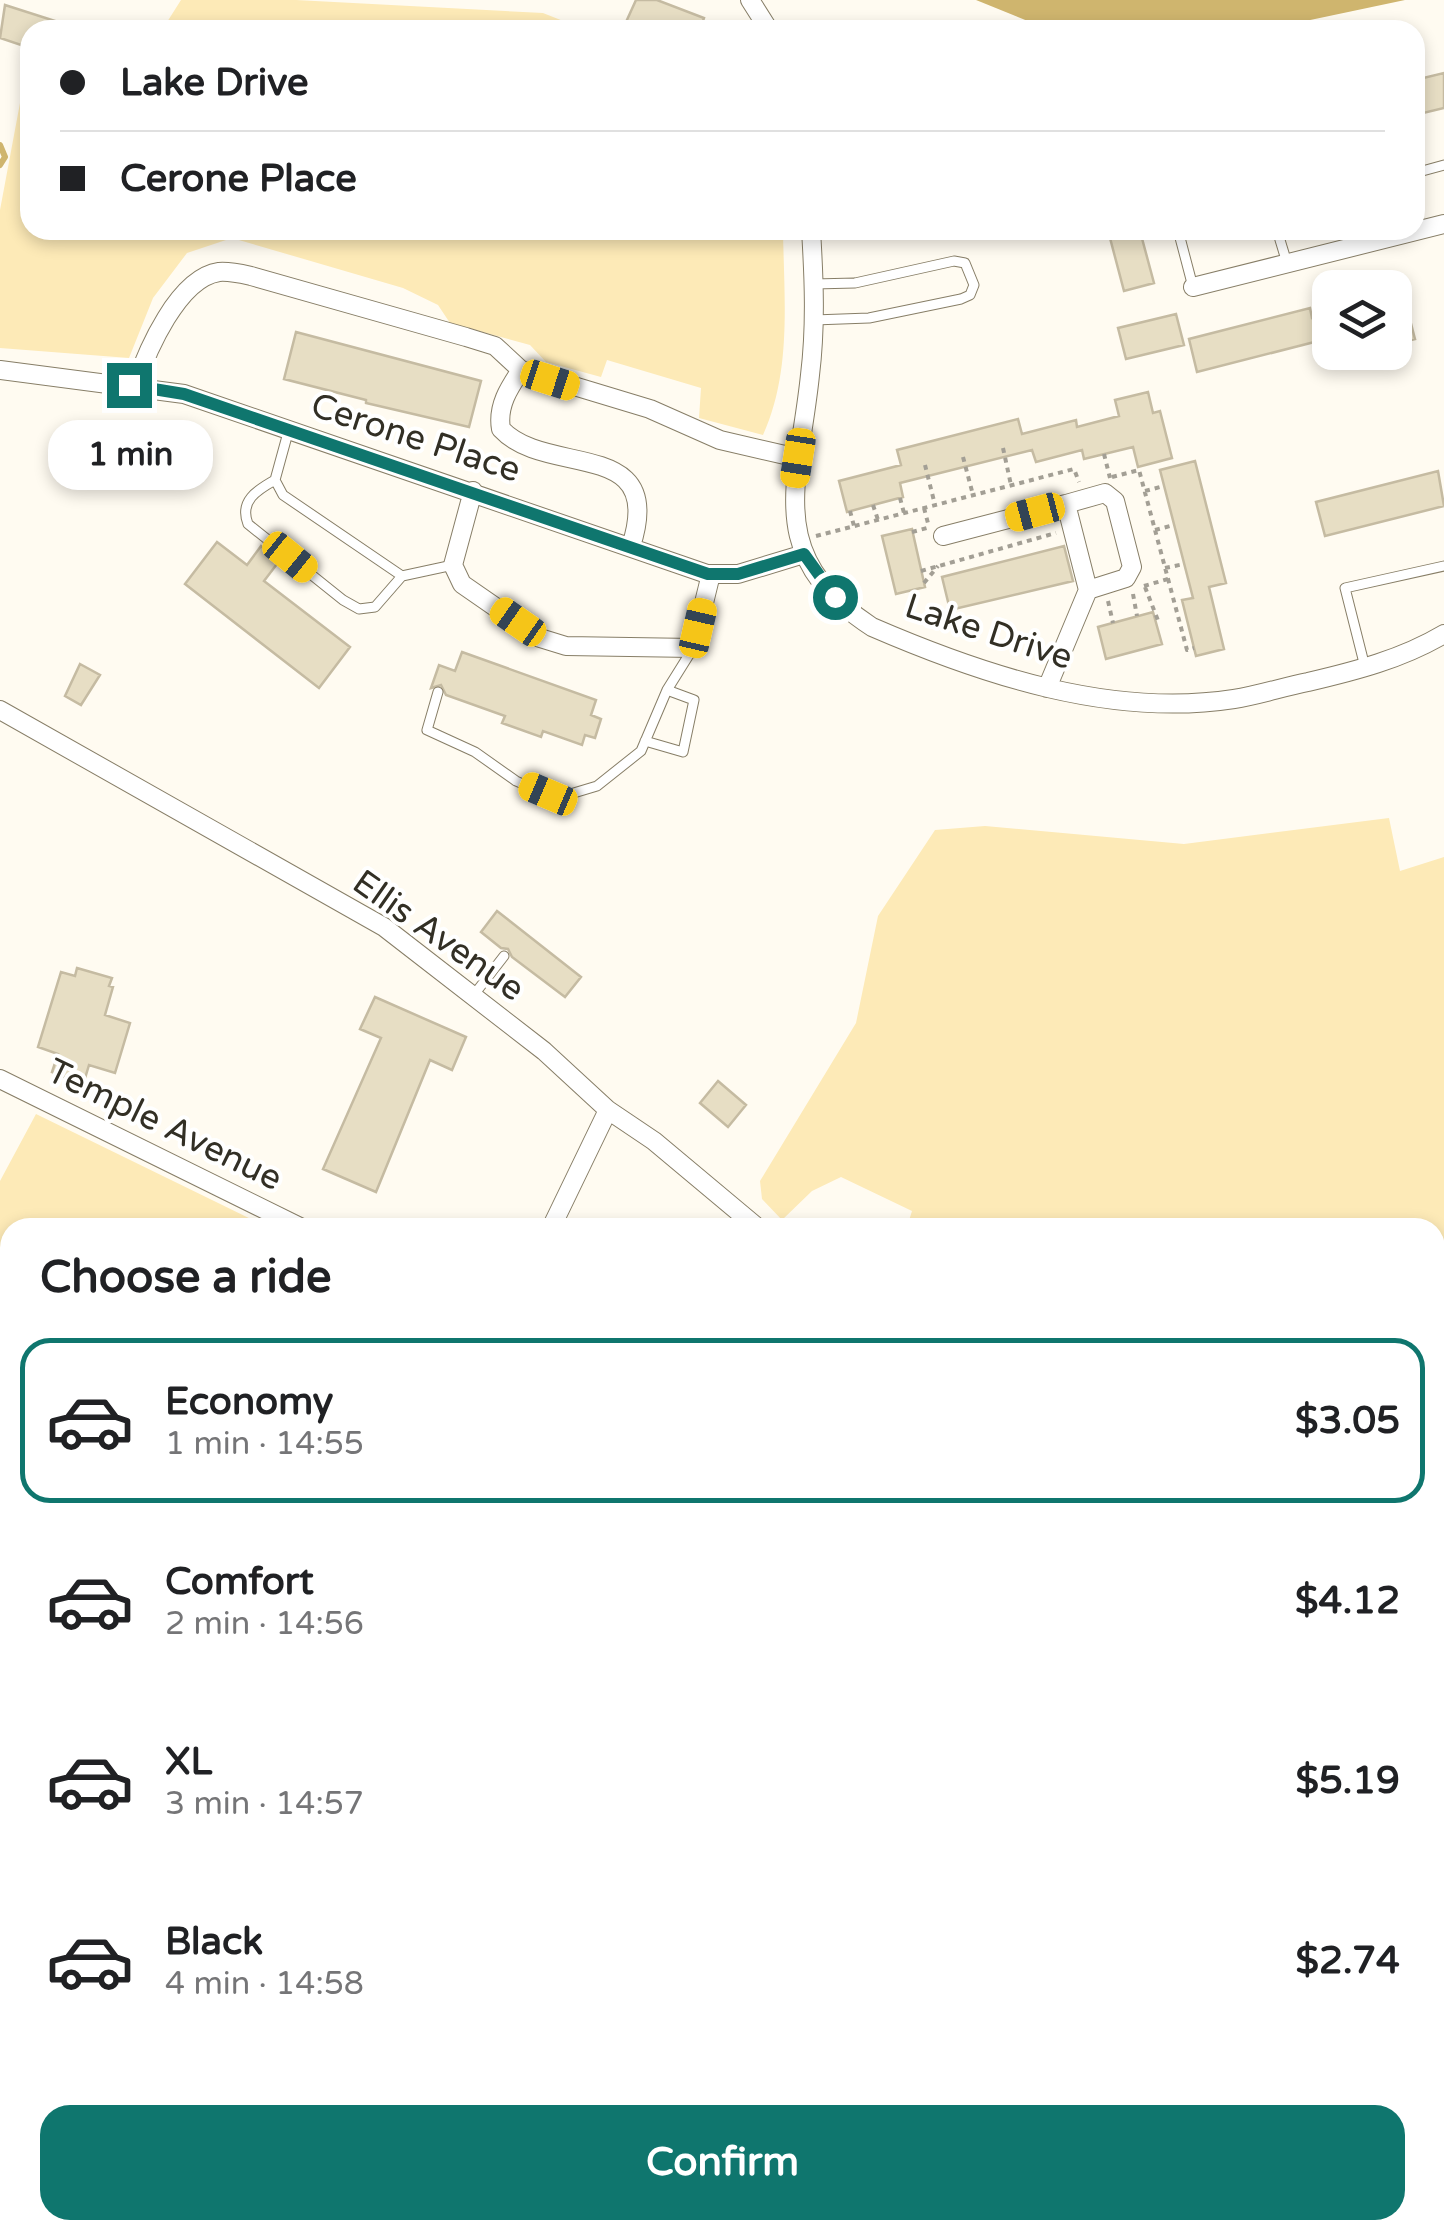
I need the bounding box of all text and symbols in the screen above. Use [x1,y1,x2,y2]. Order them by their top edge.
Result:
text: Lake Drive [120,60,309,106]
text: Cerone Place [120,156,357,202]
map controls [1312,270,1412,370]
button: layers [1312,270,1412,370]
car [517,356,583,404]
route end [107,363,152,408]
street label: Cerone Place [306,384,526,492]
callout: 1 min [46,420,212,490]
car [778,426,818,490]
text: 1 min [88,436,173,474]
car [1002,490,1068,534]
car [257,526,323,588]
route start [813,575,858,620]
street label: Lake Drive [900,585,1078,679]
car [485,593,551,651]
car [677,595,719,661]
car [515,768,581,820]
street label: Ellis Avenue [345,861,532,1010]
street label: Temple Avenue [40,1050,289,1200]
text: Choose a ride [40,1251,331,1305]
icon: car [45,1376,135,1466]
text: Economy [165,1379,333,1425]
text: $3.05 [1295,1398,1400,1444]
text: 1 min · 14:55 [165,1425,364,1463]
icon: car [45,1556,135,1646]
text: Comfort [165,1559,314,1605]
text: $4.12 [1295,1578,1400,1624]
text: 2 min · 14:56 [165,1605,364,1643]
icon: car [45,1736,135,1826]
text: XL [165,1739,212,1785]
text: $5.19 [1295,1758,1400,1804]
text: 3 min · 14:57 [165,1785,364,1823]
icon: car [45,1916,135,2006]
text: Black [165,1919,263,1965]
text: $2.74 [1295,1938,1400,1984]
text: 4 min · 14:58 [165,1965,364,2003]
button: Confirm [40,2105,1405,2220]

